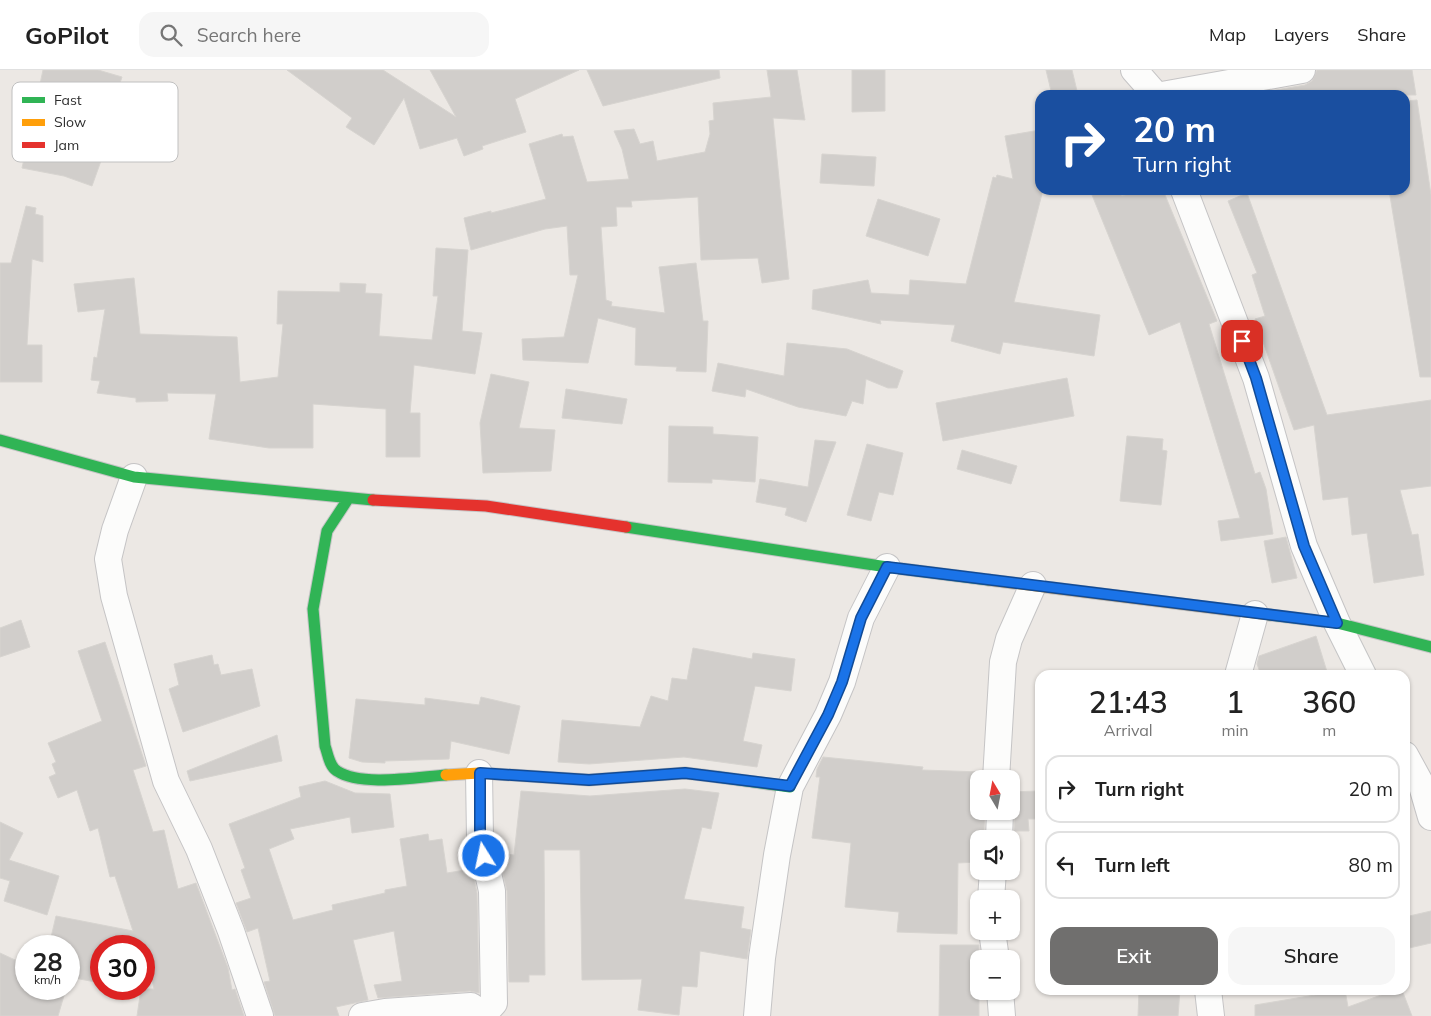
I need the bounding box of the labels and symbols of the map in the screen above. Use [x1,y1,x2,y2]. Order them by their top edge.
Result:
legend [12,82,178,162]
text: Fast [54,91,82,109]
text: Slow [54,113,86,131]
text: Jam [54,136,79,154]
pin [1221,320,1263,362]
north arrow [970,770,1020,820]
position arrow [457,829,509,881]
speed limit sign: 30 [90,935,155,1000]

